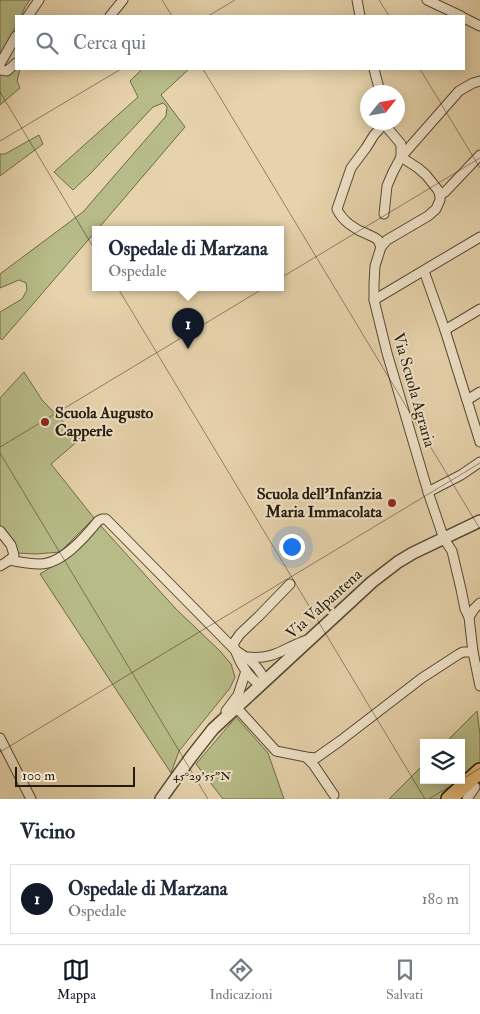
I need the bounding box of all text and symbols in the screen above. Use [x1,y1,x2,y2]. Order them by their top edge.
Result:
search box [15,15,465,70]
icon: search [33,29,61,57]
text: Cerca qui [73,31,146,55]
north arrow [360,85,405,130]
popup [92,226,284,291]
text: Ospedale di Marzana [108,237,268,261]
text: Ospedale [108,261,167,281]
pin: 1 [172,308,204,349]
street label: Via Scuola Agraria [388,330,440,450]
place label: Scuola Augusto Capperle [55,403,154,442]
marker: Scuola Augusto Capperle [39,416,51,428]
place label: Scuola dell'Infanzia Maria Immacolata [257,484,382,522]
marker: Scuola dell'Infanzia Maria Immacolata [386,497,398,509]
your location [279,534,305,560]
street label: Via Valpantena [282,564,367,644]
map controls [420,739,465,784]
button: layers [420,739,465,784]
scale bar [15,764,135,787]
text: 100 m [22,767,55,784]
text: 45°29'55"N [173,769,231,784]
text: Vicino [20,818,75,845]
text: Ospedale di Marzana [68,877,228,901]
text: 1 [34,889,40,909]
text: 180 m [422,889,459,909]
text: Ospedale [68,901,126,921]
tab: Mappa [57,956,96,1003]
tab: Indicazioni [210,956,272,1003]
tab: Salvati [386,956,423,1003]

